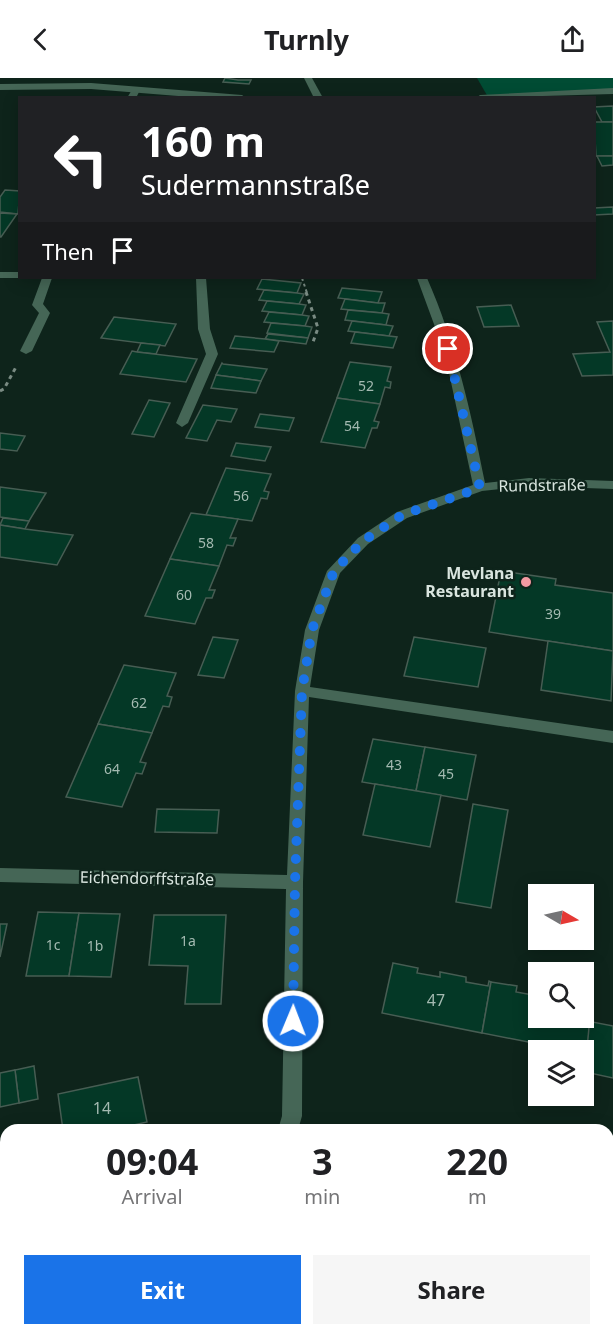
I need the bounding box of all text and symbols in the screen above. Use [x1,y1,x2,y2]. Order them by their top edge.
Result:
text: Turnly [264,21,349,58]
icon: back [24,23,57,56]
icon: share [556,23,589,56]
text: 160 m [141,112,265,169]
icon: left [42,120,120,198]
text: Sudermannstraße [141,166,370,203]
icon: arrive [106,234,139,267]
text: Then [42,236,94,266]
pin [422,323,473,374]
icon: arrive [431,332,464,365]
house number: 52 [358,376,374,395]
house number: 54 [344,416,360,435]
street label: Rundstraße [498,473,586,497]
house number: 56 [233,486,249,505]
house number: 58 [198,533,214,552]
place label: Mevlana Restaurant [425,562,514,602]
marker: Mevlana Restaurant [519,575,533,589]
house number: 60 [176,585,192,604]
house number: 39 [545,604,561,623]
house number: 62 [131,693,147,712]
house number: 43 [386,755,402,774]
house number: 64 [104,759,120,778]
house number: 45 [438,764,454,783]
street label: Eichendorffstraße [80,866,214,890]
north arrow [528,884,594,950]
map controls [528,884,594,1106]
house number: 1a [180,931,196,950]
house number: 1c [46,935,61,954]
house number: 1b [87,936,103,955]
button: search [528,962,594,1028]
position arrow [261,989,325,1053]
house number: 47 [427,989,445,1011]
button: layers [528,1040,594,1106]
house number: 14 [93,1097,111,1119]
text: 09:04 [106,1137,198,1186]
text: 3 [312,1137,333,1186]
text: 220 [446,1137,508,1186]
text: Arrival [122,1183,183,1210]
text: min [304,1183,340,1210]
text: m [468,1183,487,1210]
button: Exit [24,1255,301,1324]
button: Share [313,1255,590,1324]

